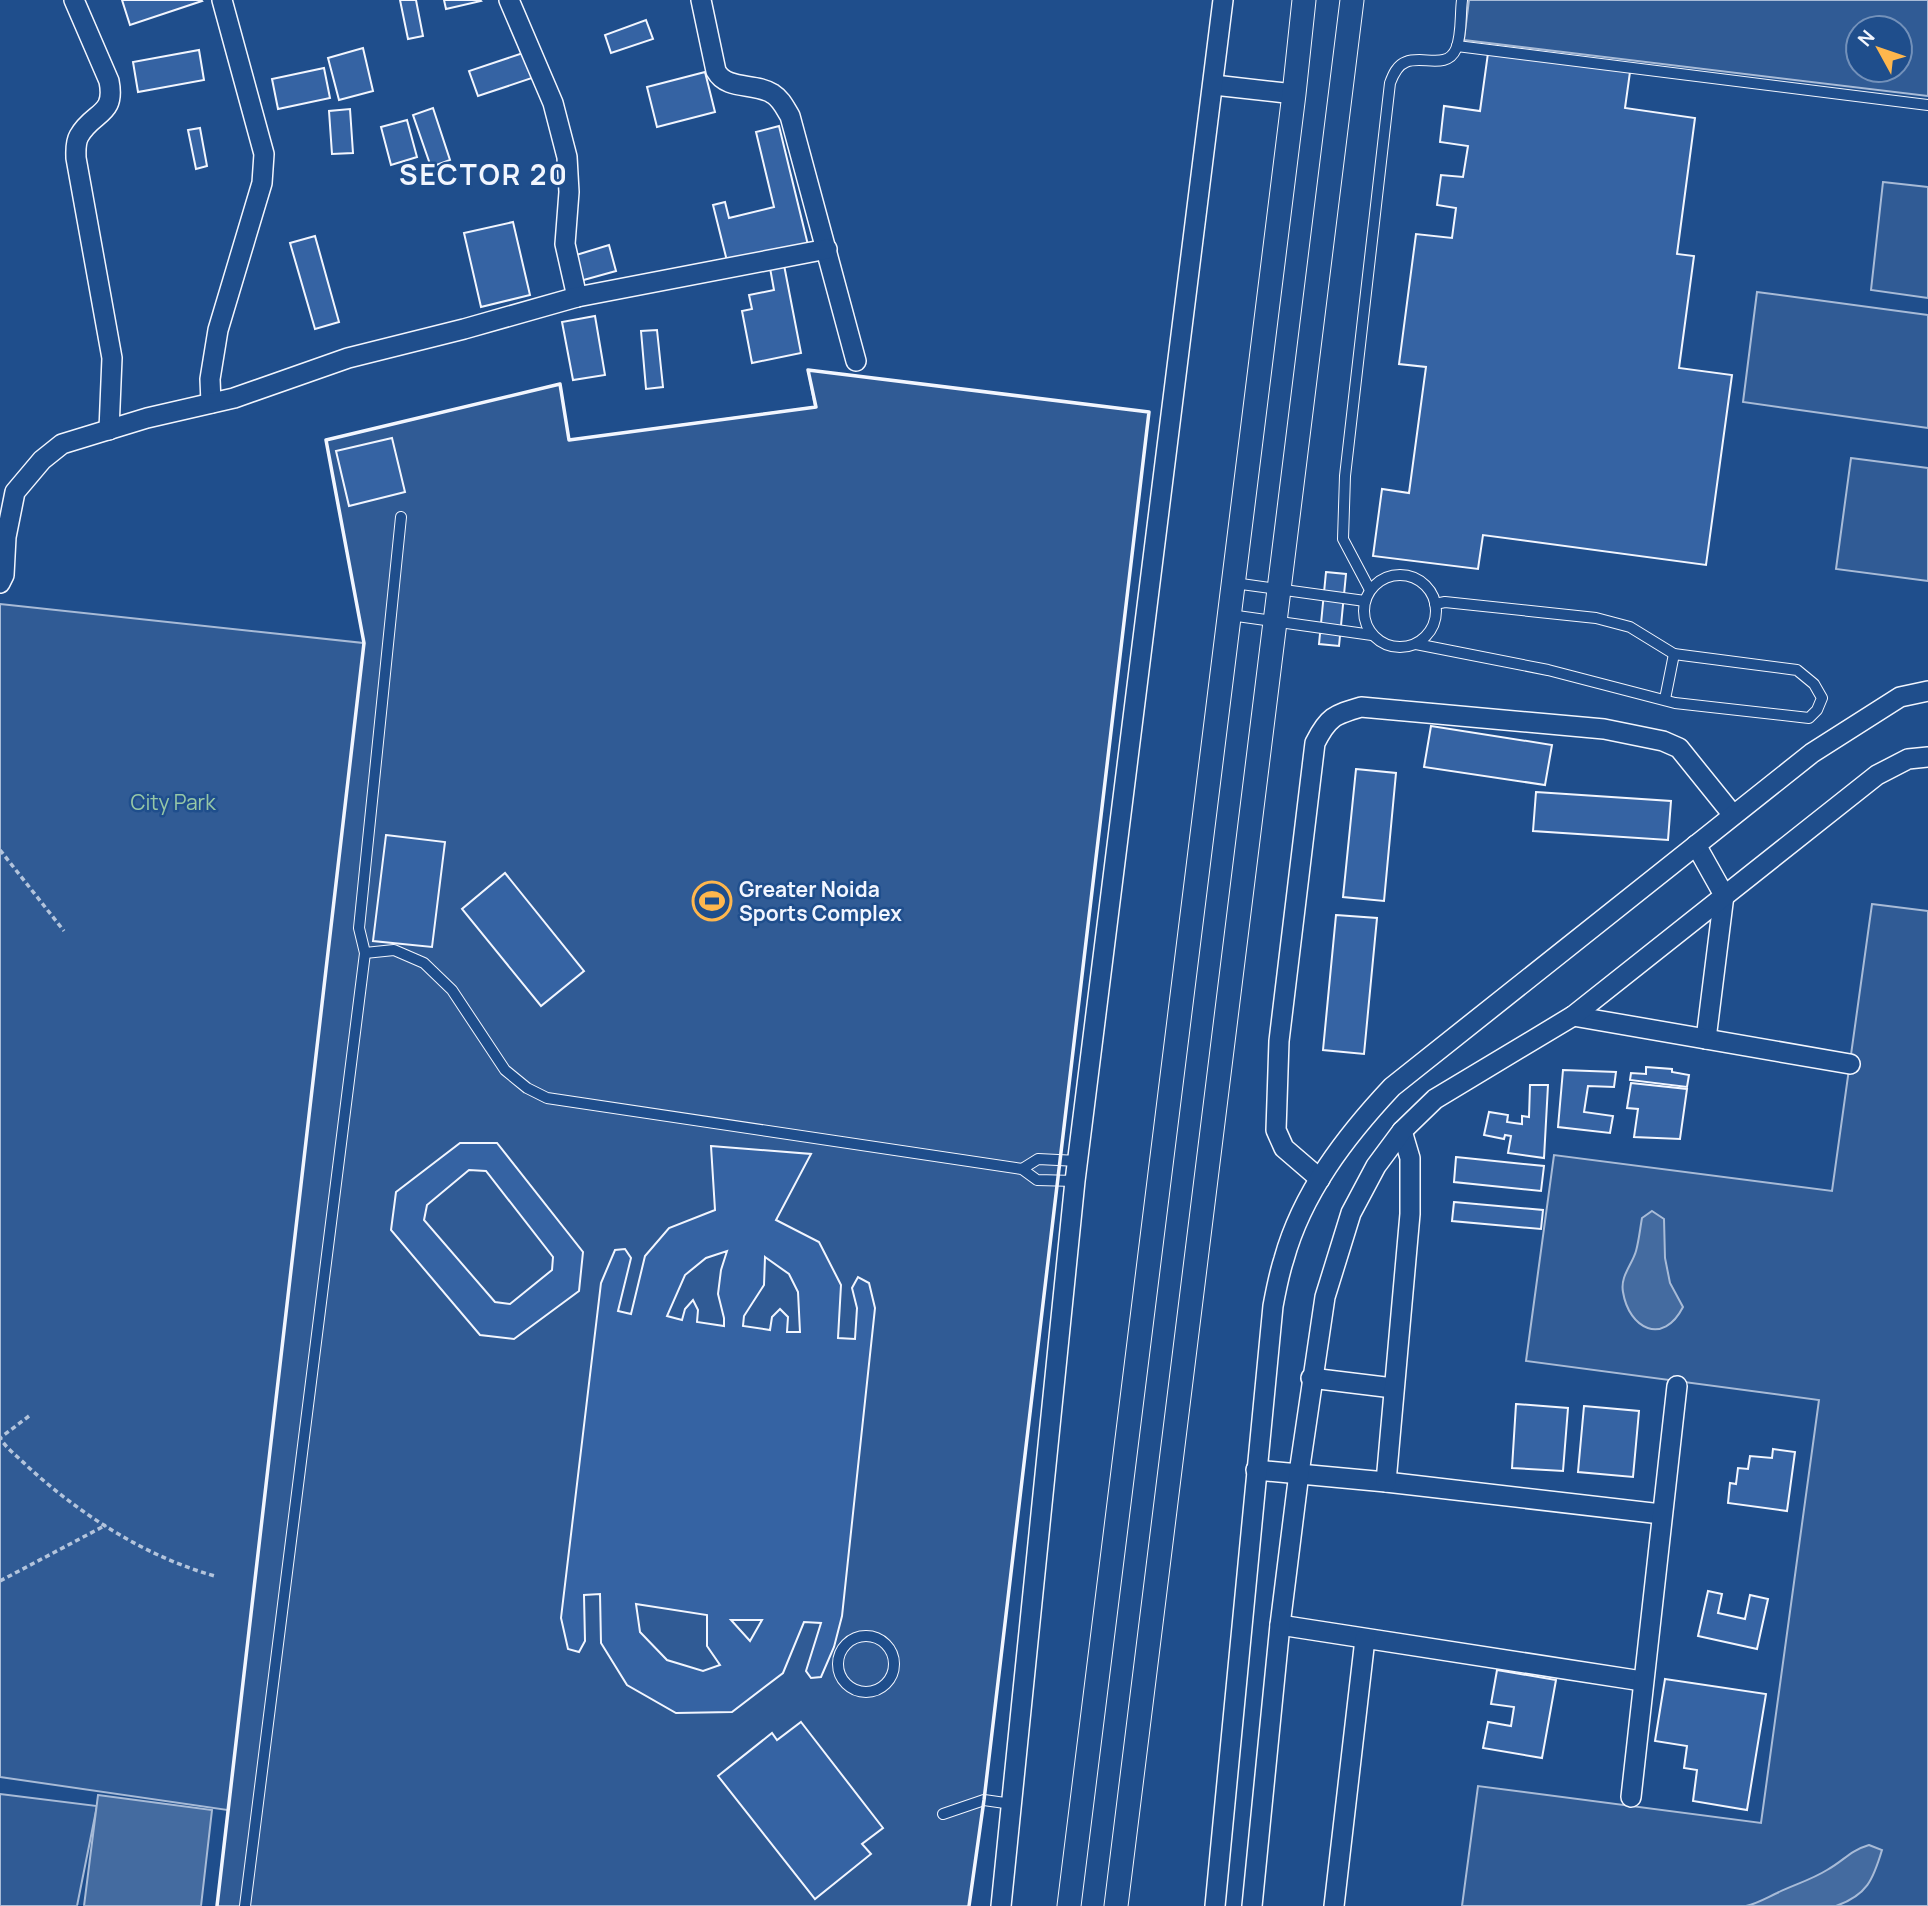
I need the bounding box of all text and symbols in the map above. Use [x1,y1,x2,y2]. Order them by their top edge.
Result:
north arrow [1844,14,1914,84]
text: N [1852,24,1880,52]
district label: SECTOR 20 [399,155,569,193]
park label: City Park [130,788,216,816]
place label: Greater Noida Sports Complex [739,875,902,927]
sports icon: Greater Noida Sports Complex [691,880,733,922]

